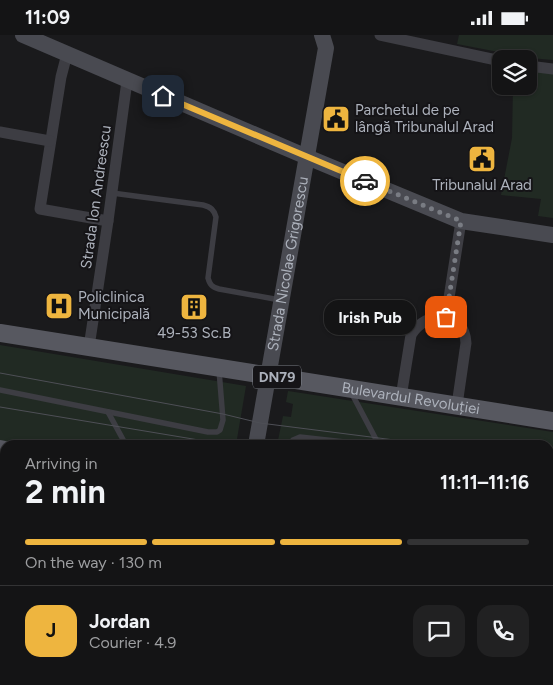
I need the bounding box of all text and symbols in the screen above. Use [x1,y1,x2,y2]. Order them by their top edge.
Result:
text: 11:09 [25,6,70,29]
map controls [492,50,537,95]
button: layers [492,50,537,95]
pin [142,75,184,117]
icon: home [149,82,177,110]
place label: Parchetul de pe lângă Tribunalul Arad [355,101,494,136]
public building icon: Parchetul de pe lângă Tribunalul Arad [321,104,351,134]
street label: Strada Ion Andreescu [77,124,115,270]
public building icon: Tribunalul Arad [467,144,497,174]
courier [340,156,390,206]
icon: car [351,167,379,195]
street label: Strada Nicolae Grigorescu [264,175,312,352]
place label: Tribunalul Arad [432,176,532,194]
place label: Policlinica Municipală [78,288,150,323]
hospital icon: Policlinica Municipală [44,291,74,321]
building icon: 49-53 Sc.B [179,292,209,322]
pin [425,296,467,338]
callout: Irish Pub [324,299,416,335]
icon: bag [432,303,460,331]
text: Irish Pub [338,308,402,327]
place label: 49-53 Sc.B [157,324,231,342]
road number: DN79 [253,366,301,389]
street label: Bulevardul Revoluției [340,379,481,418]
text: Arriving in [25,454,97,473]
text: 11:11–11:16 [440,471,529,494]
text: 2 min [25,473,106,511]
text: On the way · 130 m [25,553,162,572]
button: chat [413,605,465,657]
button: phone [477,605,529,657]
text: Jordan [89,610,150,633]
text: J [46,619,56,642]
text: Courier · 4.9 [89,633,176,652]

